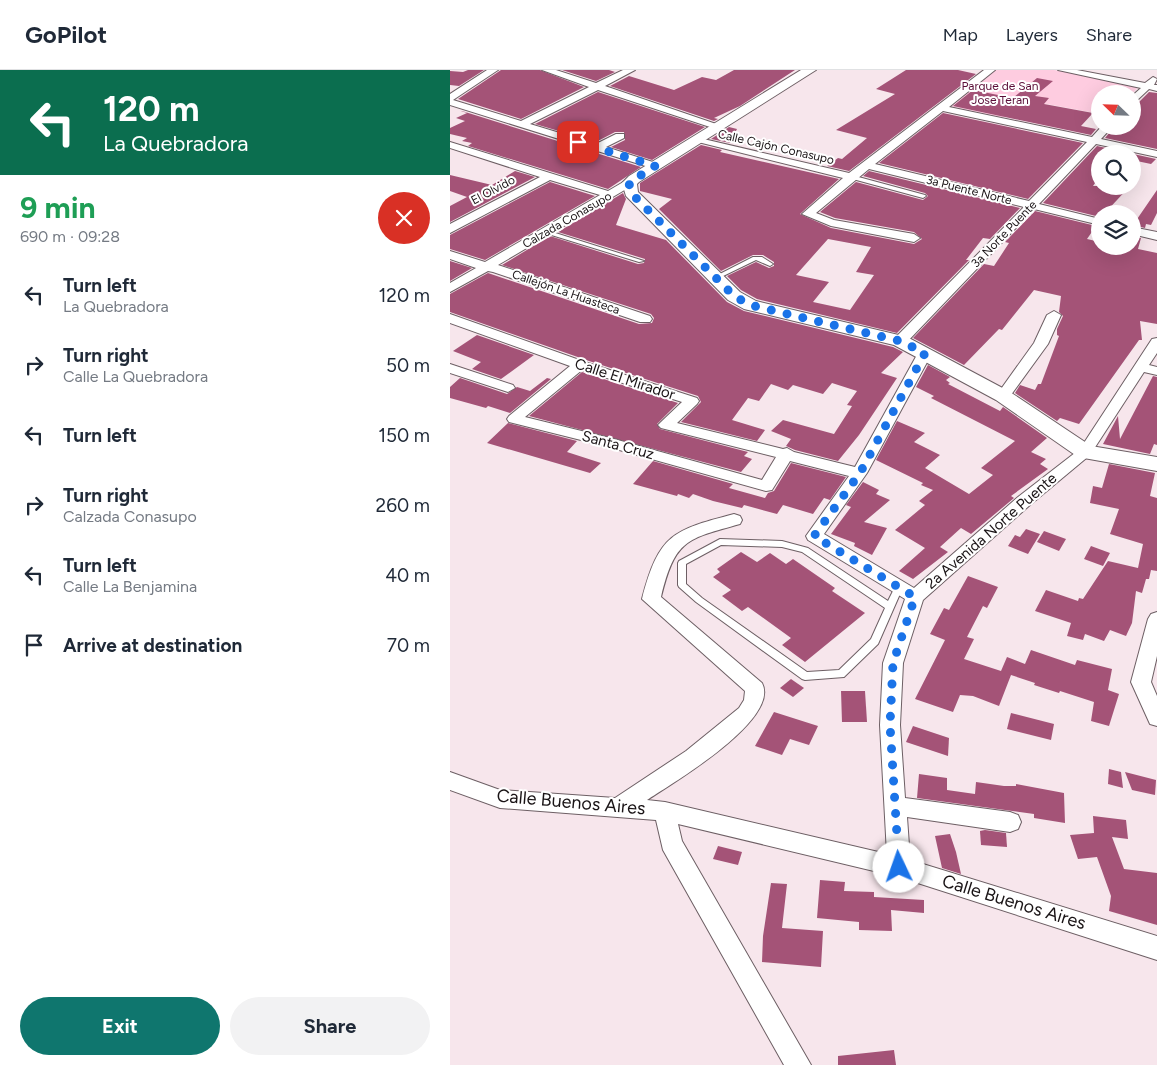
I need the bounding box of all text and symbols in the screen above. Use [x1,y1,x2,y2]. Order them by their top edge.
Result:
text: GoPilot [25,20,107,49]
text: Map [943,24,978,46]
text: Layers [1006,24,1058,46]
text: Share [1086,24,1132,46]
park label: Parque de San Jose Teran [962,79,1039,107]
north arrow [1091,85,1141,135]
map controls [1091,85,1141,255]
text: 120 m [103,88,200,130]
icon: left [20,90,85,155]
pin [557,121,599,163]
street label: Calle Cajón Conasupo [716,127,836,167]
icon: arrive [564,128,592,156]
text: La Quebradora [103,130,248,157]
button: search [1091,145,1141,195]
street label: El Olvido [469,173,517,207]
street label: 3a Puente Norte [925,173,1014,208]
text: 9 min [20,189,96,226]
street label: Calzada Conasupo [520,189,614,251]
button: close [378,192,430,244]
street label: 3a Norte Puente [968,197,1040,270]
button: layers [1091,205,1141,255]
text: 690 m · 09:28 [20,227,120,246]
street label: Callejón La Huasteca [510,267,622,317]
text: Turn left [63,274,137,297]
icon: left [20,281,48,309]
text: 120 m [378,284,430,307]
text: La Quebradora [63,297,169,316]
text: Turn right [63,344,149,367]
icon: right [20,351,48,379]
text: 50 m [386,354,430,377]
street label: Calle El Mirador [573,354,677,404]
text: Calle La Quebradora [63,367,208,386]
icon: left [20,421,48,449]
text: Turn left [63,424,137,447]
text: 150 m [378,424,430,447]
street label: Santa Cruz [580,427,656,463]
street label: 2a Avenida Norte Puente [922,469,1060,593]
text: Turn right [63,484,149,507]
icon: right [20,491,48,519]
text: 260 m [376,494,430,517]
text: Calzada Conasupo [63,507,197,526]
text: Turn left [63,554,137,577]
icon: left [20,561,48,589]
text: 40 m [385,564,430,587]
text: Calle La Benjamina [63,577,197,596]
icon: arrive [20,631,48,659]
text: Arrive at destination [63,634,242,657]
text: 70 m [387,634,430,657]
street label: Calle Buenos Aires [496,785,646,819]
position arrow [872,840,924,892]
street label: Calle Buenos Aires [939,870,1089,934]
button: Exit [20,997,220,1055]
button: Share [230,997,430,1055]

